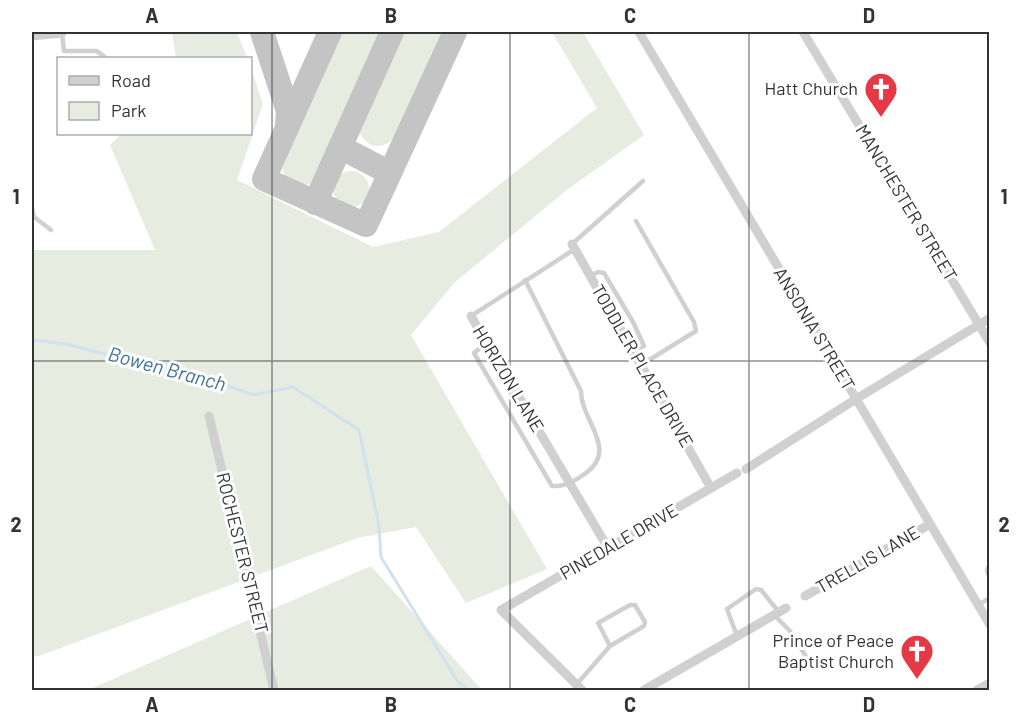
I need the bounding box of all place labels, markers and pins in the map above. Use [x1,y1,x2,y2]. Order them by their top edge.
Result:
church icon: Hatt Church [863,71,899,118]
place label: Hatt Church [765,77,858,99]
place label: Prince of Peace Baptist Church [772,629,894,672]
church icon: Prince of Peace Baptist Church [899,633,935,680]

